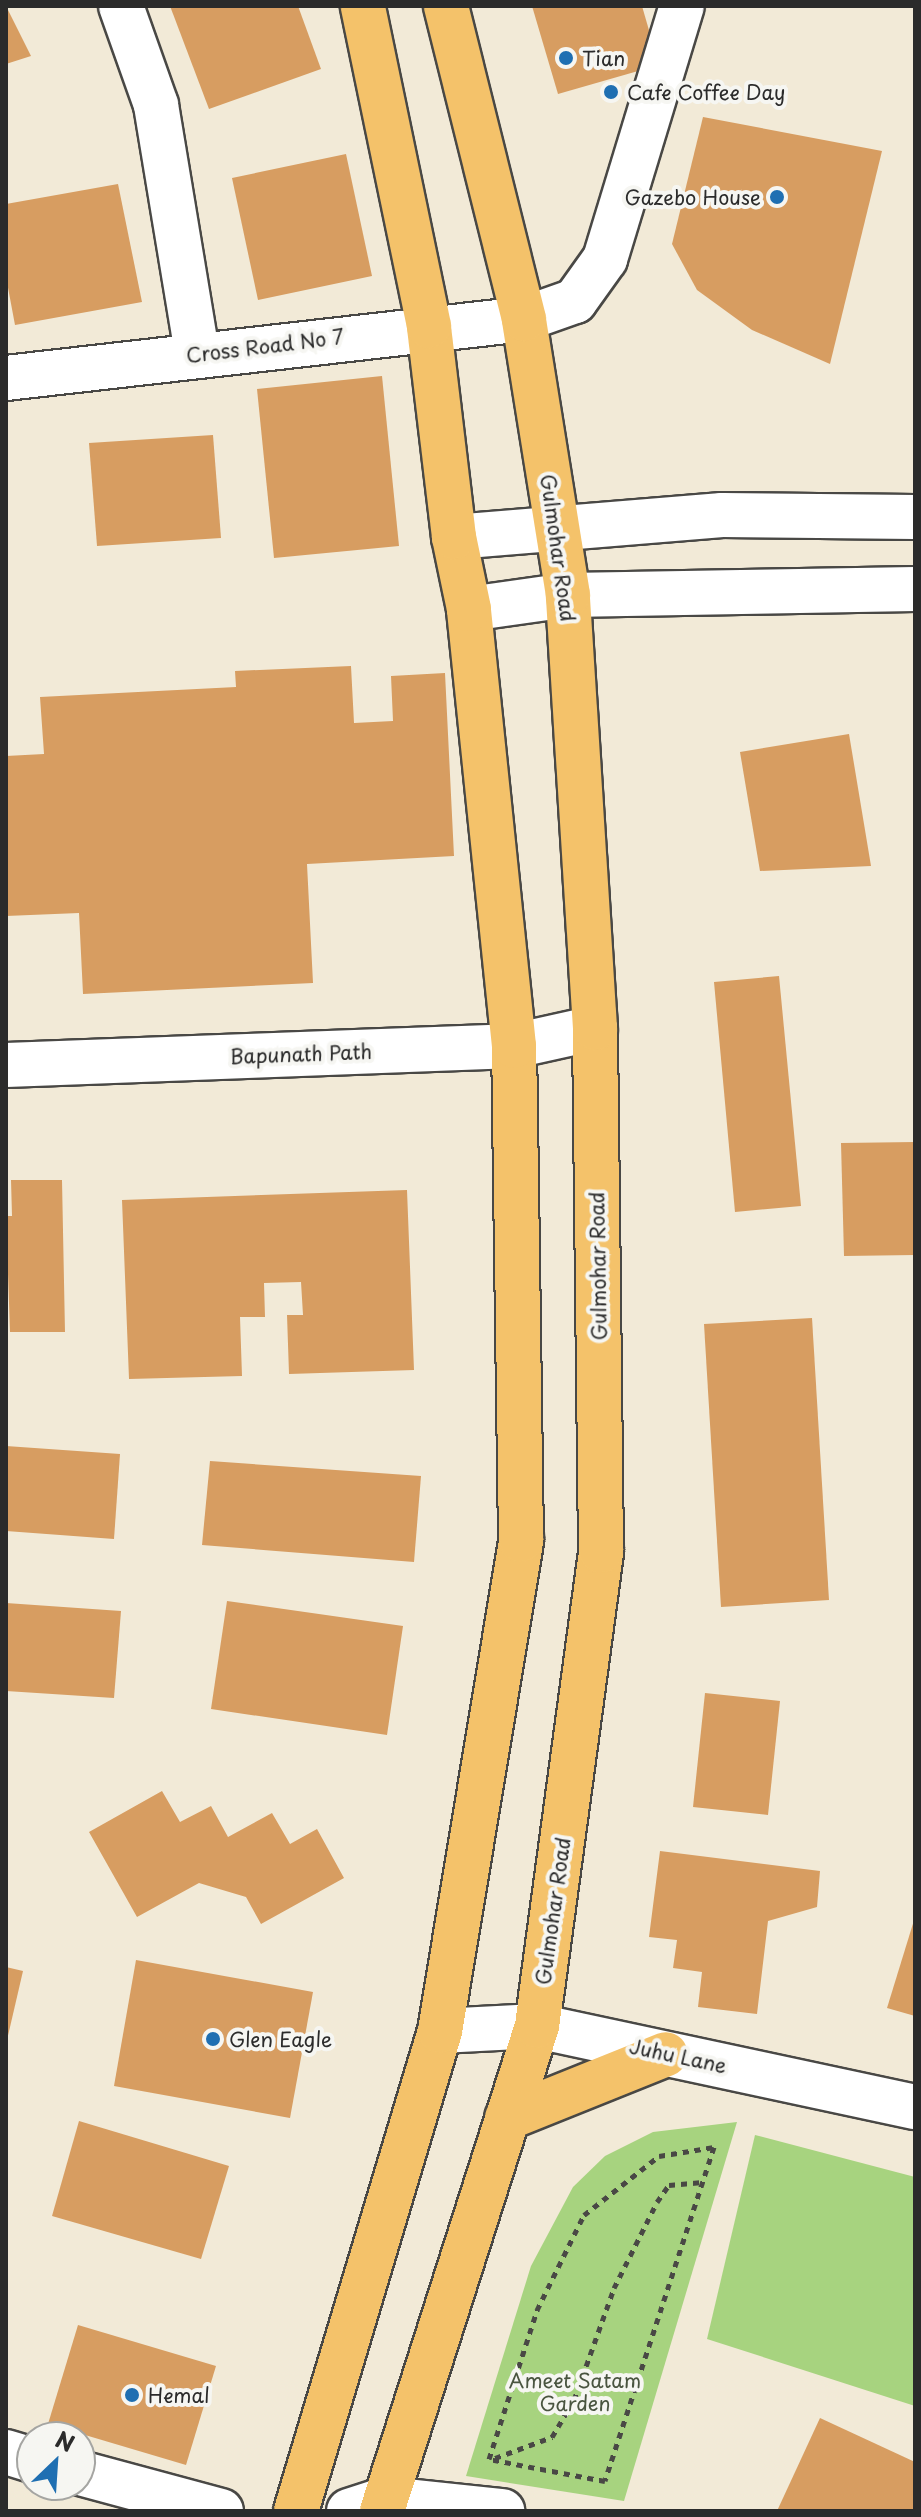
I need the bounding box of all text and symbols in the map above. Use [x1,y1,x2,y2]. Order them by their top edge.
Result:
place label: Tian [582,46,625,70]
marker: Tian [557,49,575,67]
place label: Cafe Coffee Day [627,80,789,104]
marker: Cafe Coffee Day [602,83,620,101]
place label: Gazebo House [624,185,761,209]
marker: Gazebo House [768,188,786,206]
street label: Cross Road No 7 [185,324,345,368]
street label: Gulmohar Road [536,472,580,624]
street label: Bapunath Path [229,1040,373,1068]
street label: Gulmohar Road [585,1191,611,1341]
street label: Gulmohar Road [531,1835,575,1987]
place label: Glen Eagle [229,2027,334,2051]
marker: Glen Eagle [204,2030,222,2048]
street label: Juhu Lane [627,2034,729,2078]
park label: Ameet Satam Garden [508,2368,642,2415]
place label: Hemal [148,2383,210,2407]
marker: Hemal [123,2386,141,2404]
north arrow [16,2421,96,2501]
text: N [51,2422,80,2459]

